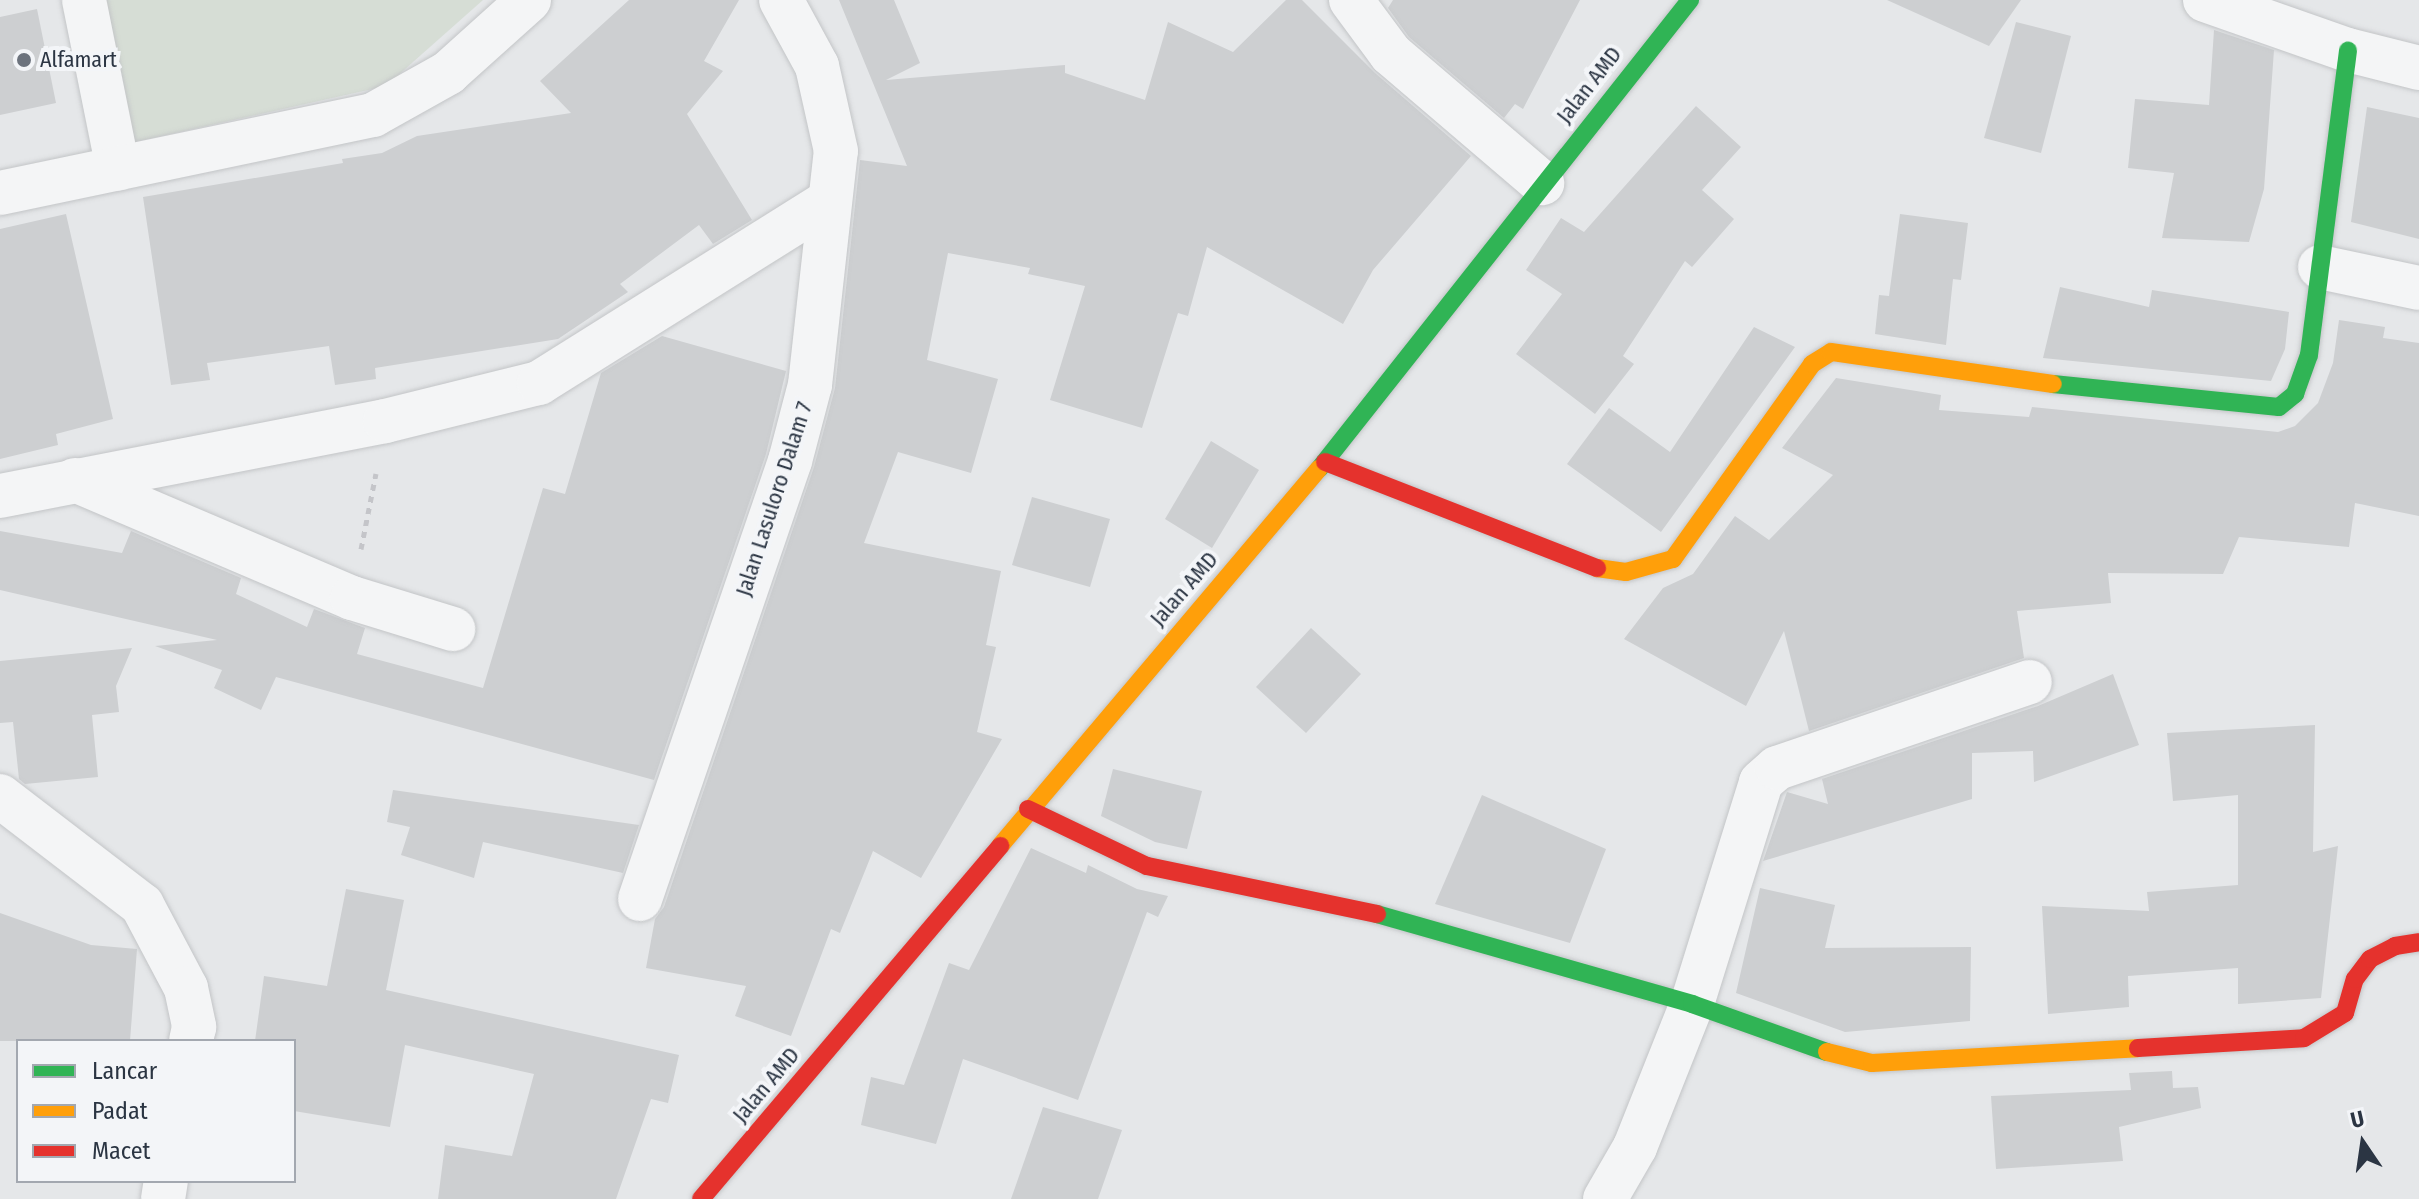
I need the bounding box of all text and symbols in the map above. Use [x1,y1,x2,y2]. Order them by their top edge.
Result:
street label: Jalan AMD [1551,41,1627,129]
place label: Alfamart [40,47,117,73]
marker: Alfamart [15,51,33,69]
street label: Jalan Lasuloro Dalam 7 [730,399,818,599]
street label: Jalan AMD [1145,546,1223,632]
legend [16,1039,296,1183]
street label: Jalan AMD [727,1042,805,1128]
text: Lancar [92,1057,157,1085]
text: Padat [92,1097,148,1125]
north arrow [2323,1103,2403,1183]
text: U [2348,1105,2367,1134]
text: Macet [92,1137,150,1165]

